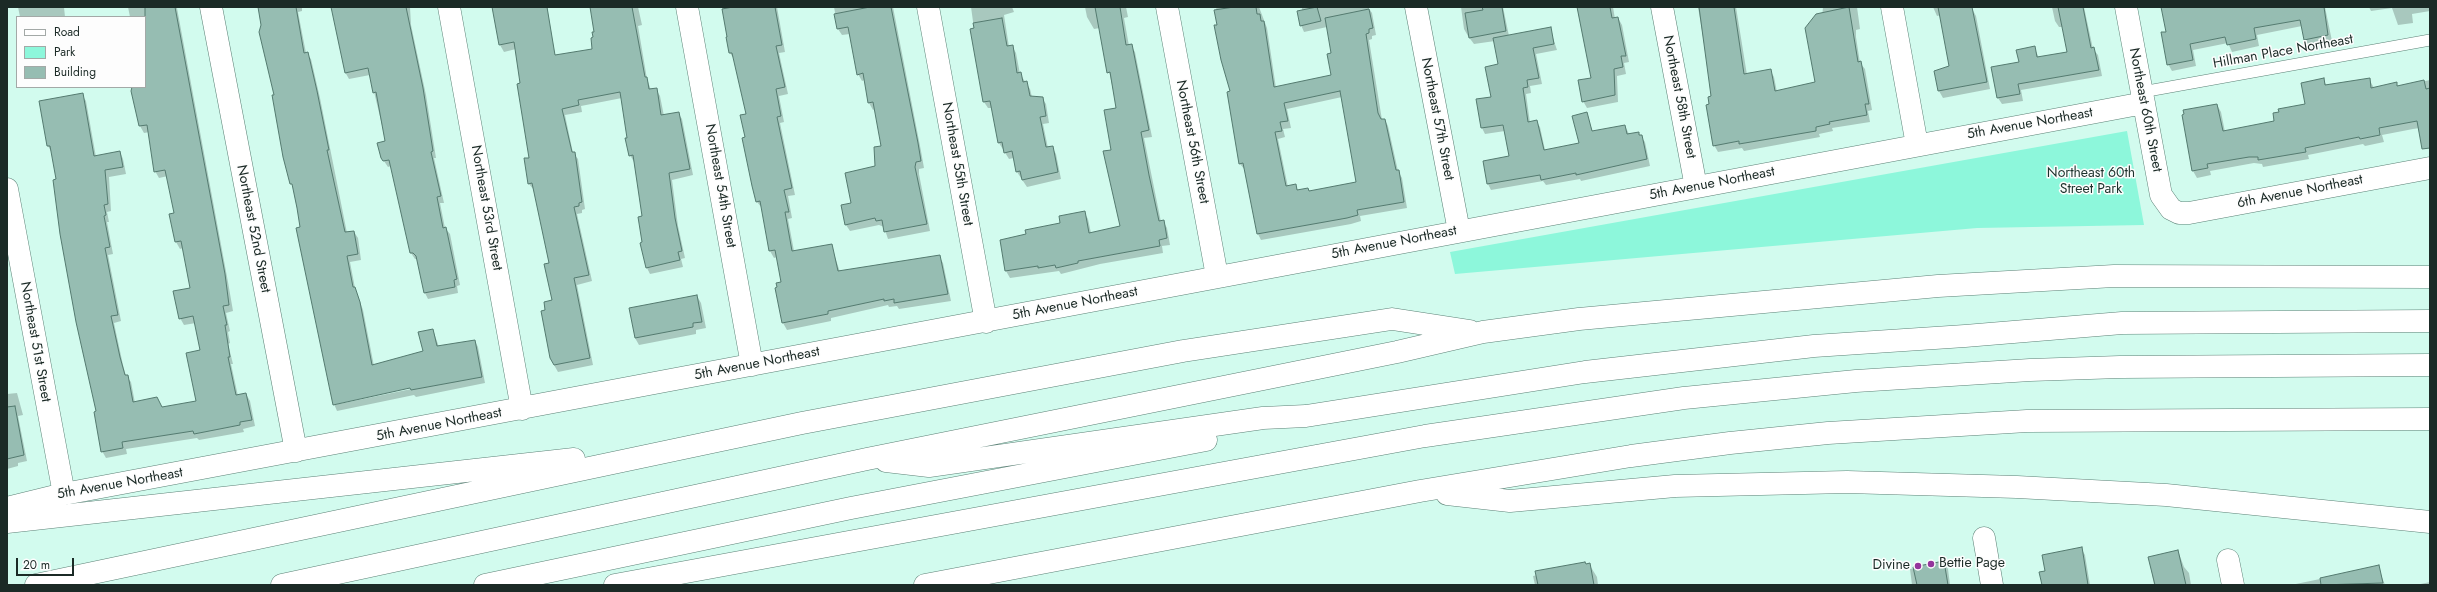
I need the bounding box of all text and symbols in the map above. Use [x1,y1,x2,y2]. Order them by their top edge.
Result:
legend [16,16,146,88]
text: Road [54,23,80,41]
street label: Hillman Place Northeast [2212,31,2354,73]
street label: Northeast 58th Street [1659,34,1699,160]
text: Park [54,43,75,61]
street label: Northeast 60th Street [2125,47,2165,173]
street label: Northeast 57th Street [1417,56,1457,182]
text: Building [54,63,96,81]
street label: Northeast 56th Street [1172,79,1212,205]
street label: Northeast 55th Street [938,101,976,227]
street label: 5th Avenue Northeast [1966,105,2094,143]
street label: Northeast 54th Street [701,123,739,249]
street label: Northeast 53rd Street [467,144,505,272]
street label: Northeast 52nd Street [232,164,274,294]
street label: 5th Avenue Northeast [1648,164,1776,204]
park label: Northeast 60th Street Park [2047,166,2135,198]
street label: 6th Avenue Northeast [2236,172,2364,212]
street label: 5th Avenue Northeast [1330,223,1458,263]
street label: Northeast 51st Street [16,280,54,404]
street label: 5th Avenue Northeast [1011,284,1139,324]
street label: 5th Avenue Northeast [693,344,821,384]
street label: 5th Avenue Northeast [375,405,503,445]
street label: 5th Avenue Northeast [56,465,184,503]
scale bar [18,550,76,576]
text: 20 m [23,556,50,574]
place label: Bettie Page [1939,556,2005,572]
place label: Divine [1872,558,1910,574]
marker: Bettie Page [1926,559,1936,569]
marker: Divine [1913,561,1923,571]

